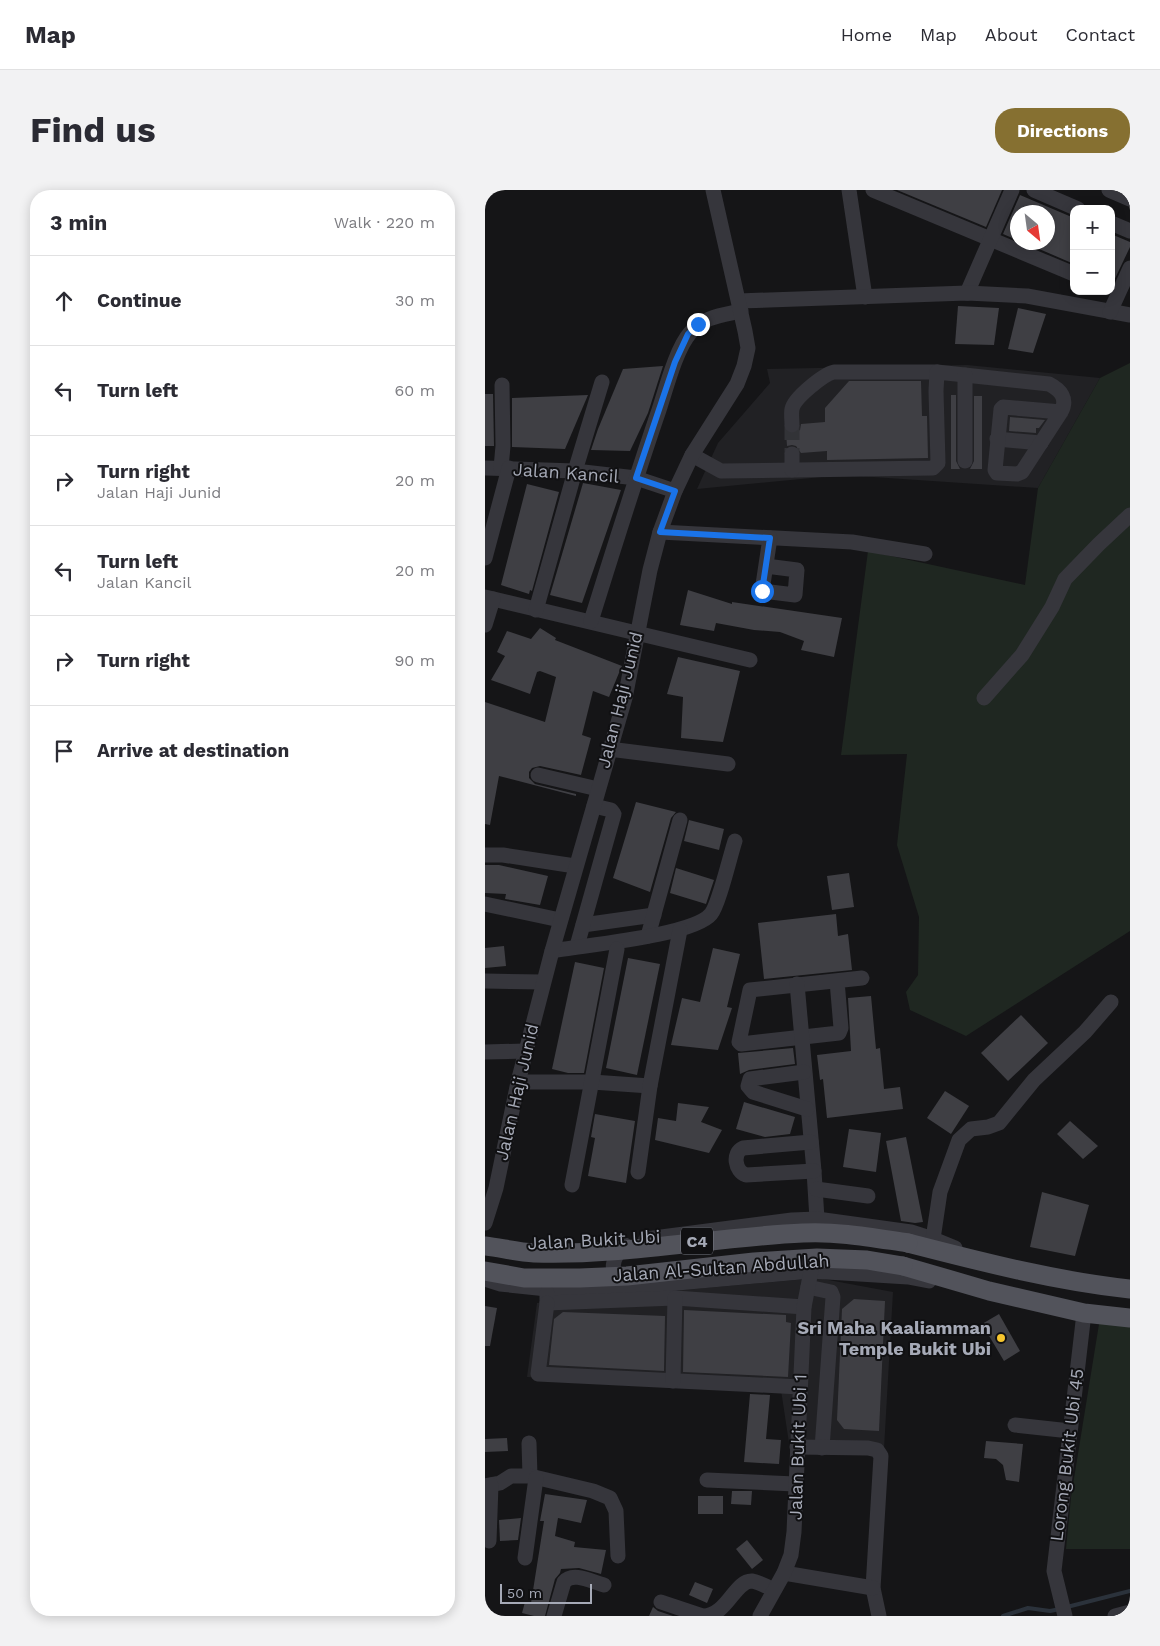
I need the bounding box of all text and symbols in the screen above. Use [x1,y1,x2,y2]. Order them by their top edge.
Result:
text: Map [25,21,76,49]
text: Home [841,24,892,45]
text: Map [920,24,957,45]
text: About [985,24,1037,45]
text: Contact [1065,24,1135,45]
button: Directions [995,108,1130,153]
text: Find us [30,109,156,151]
north arrow [1010,205,1055,250]
map controls [1070,205,1115,295]
button: + [1070,205,1115,250]
text: 3 min [50,210,107,235]
text: Walk · 220 m [334,213,435,232]
button: − [1070,250,1115,295]
icon: ahead [50,287,78,315]
text: Continue [97,289,181,312]
text: 30 m [395,291,435,310]
route end [687,313,710,336]
icon: left [50,377,78,405]
text: Turn left [97,379,178,402]
text: 60 m [395,381,435,400]
street label: Jalan Kancil [512,458,620,487]
text: Turn right [97,460,190,483]
icon: right [50,467,78,495]
text: 20 m [395,471,435,490]
text: Jalan Haji Junid [97,483,221,502]
text: Turn left [97,550,178,573]
icon: left [50,557,78,585]
text: 20 m [395,561,435,580]
text: Jalan Kancil [97,573,191,592]
route start [751,580,774,603]
street label: Jalan Haji Junid [592,629,647,770]
icon: right [50,647,78,675]
text: Turn right [97,649,190,672]
text: 90 m [394,651,435,670]
icon: arrive [50,737,78,765]
text: Arrive at destination [97,739,289,762]
street label: Jalan Haji Junid [491,1021,542,1162]
street label: Jalan Bukit Ubi [527,1226,661,1253]
road number: C4 [681,1228,713,1254]
street label: Jalan Al-Sultan Abdullah [612,1249,830,1286]
place label: Sri Maha Kaaliamman Temple Bukit Ubi [797,1317,991,1359]
marker: Sri Maha Kaaliamman Temple Bukit Ubi [995,1332,1007,1344]
street label: Lorong Bukit Ubi 45 [1045,1367,1088,1543]
street label: Jalan Bukit Ubi 1 [784,1374,811,1520]
scale bar [500,1581,593,1604]
text: 50 m [507,1585,542,1601]

